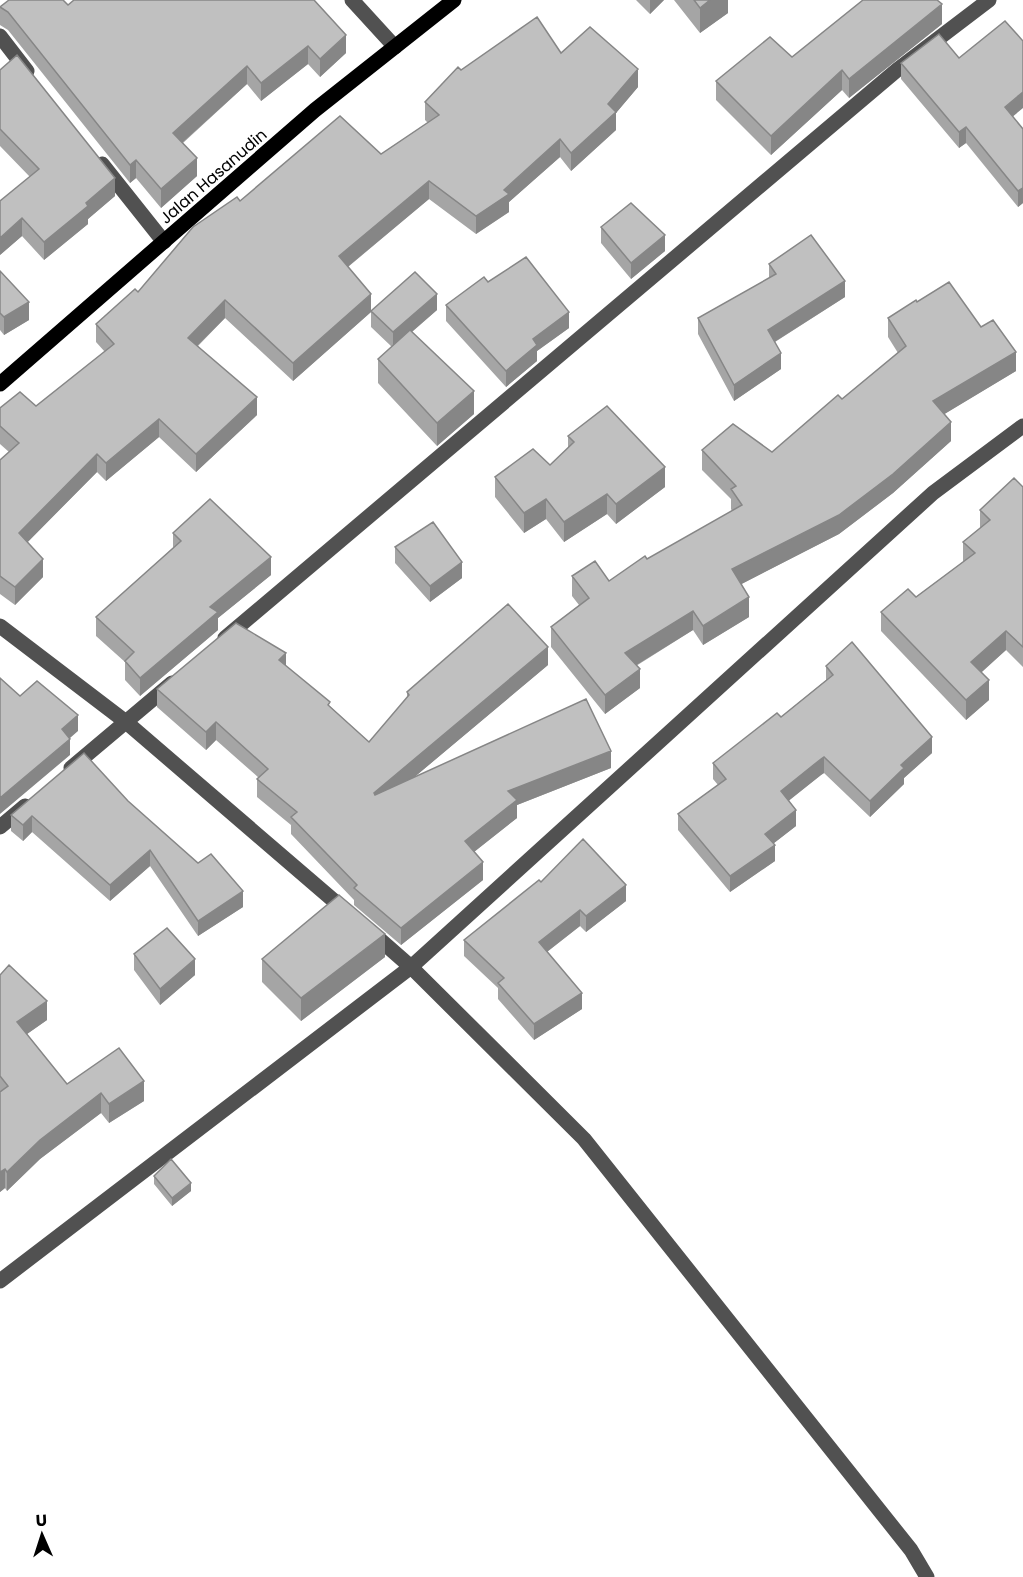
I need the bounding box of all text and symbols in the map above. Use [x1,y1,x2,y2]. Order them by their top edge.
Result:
street label: Jalan Hasanudin [155,123,272,229]
north arrow [12,1505,72,1565]
text: U [35,1509,47,1532]

